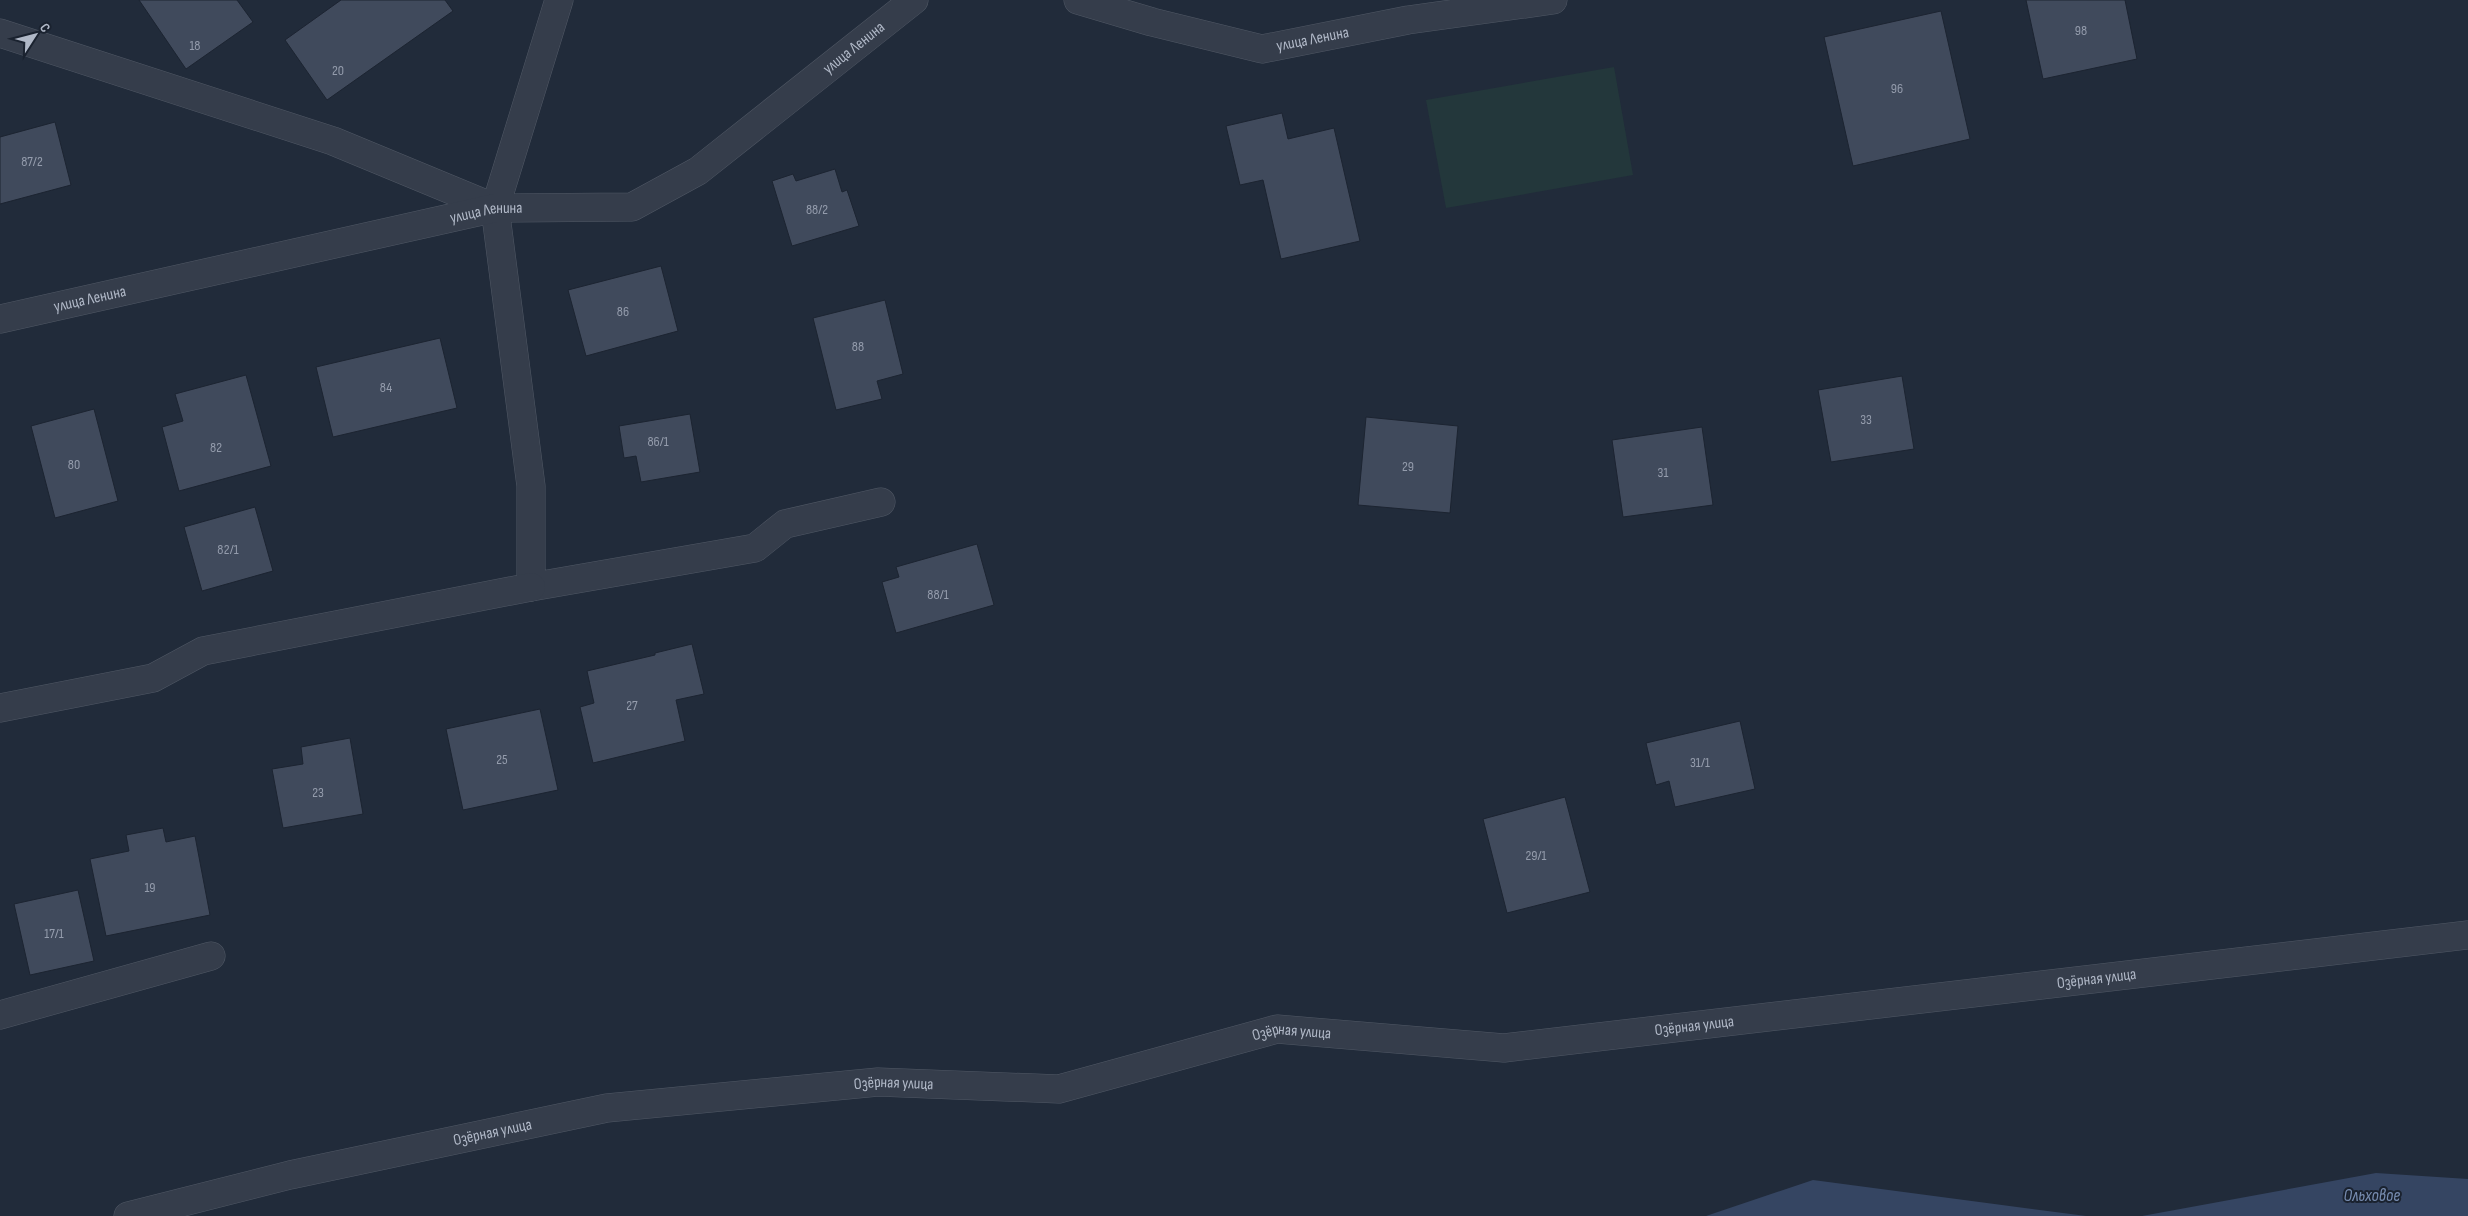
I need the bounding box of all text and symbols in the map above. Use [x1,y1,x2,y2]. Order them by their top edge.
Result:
north arrow [10,10,60,60]
street label: улица Ленина [819,18,888,78]
text: С [36,20,54,36]
street label: улица Ленина [1275,22,1350,55]
house number: 98 [2075,22,2087,39]
house number: 18 [189,37,201,54]
house number: 20 [332,62,344,79]
house number: 96 [1891,80,1903,97]
house number: 87/2 [21,153,43,170]
street label: улица Ленина [448,198,523,227]
house number: 88/2 [806,201,828,218]
street label: улица Ленина [52,282,128,316]
house number: 86 [617,303,629,320]
house number: 88 [852,338,864,355]
house number: 84 [380,379,392,396]
house number: 33 [1860,411,1872,428]
house number: 86/1 [647,433,669,450]
house number: 82 [210,439,222,456]
house number: 80 [68,456,80,473]
house number: 29 [1402,458,1414,475]
house number: 31 [1658,464,1668,481]
house number: 82/1 [217,541,239,558]
house number: 88/1 [927,586,949,603]
house number: 27 [626,697,638,714]
house number: 25 [496,751,508,768]
house number: 31/1 [1690,754,1710,771]
house number: 23 [312,784,324,801]
house number: 29/1 [1526,847,1547,864]
house number: 19 [144,879,156,896]
house number: 17/1 [44,925,64,942]
street label: Озёрная улица [2056,964,2137,993]
street label: Озёрная улица [1654,1012,1735,1040]
street label: Озёрная улица [1250,1020,1332,1045]
street label: Озёрная улица [853,1072,934,1094]
street label: Озёрная улица [451,1115,533,1150]
water label: Ольховое [2344,1185,2400,1206]

